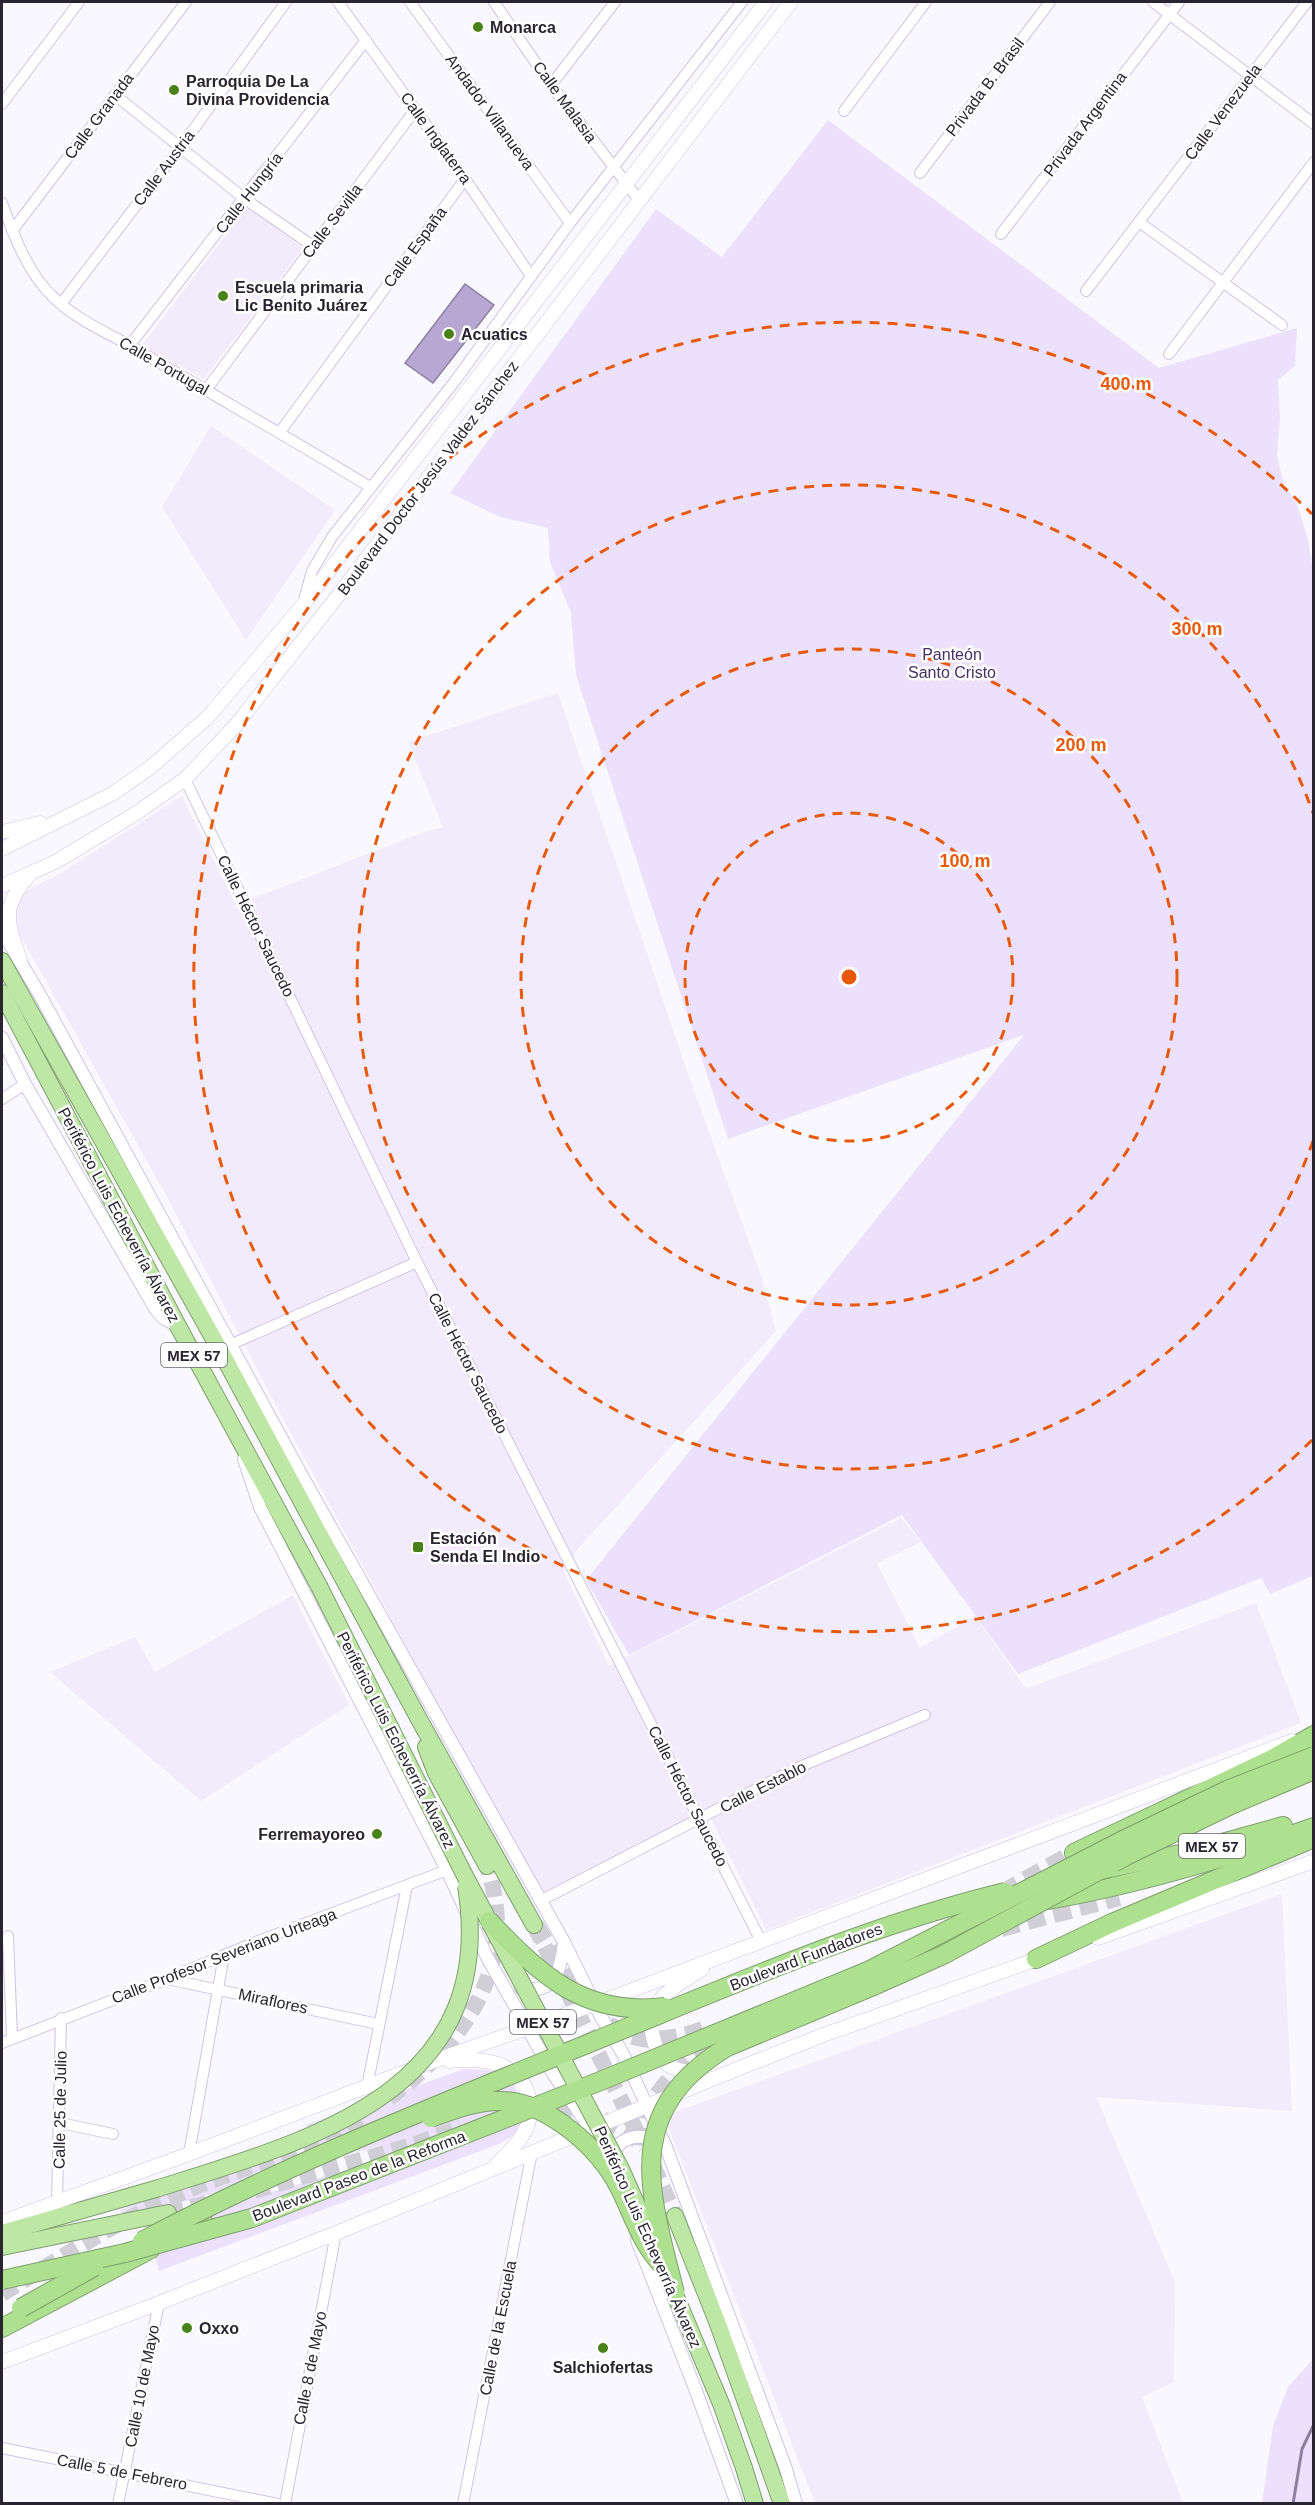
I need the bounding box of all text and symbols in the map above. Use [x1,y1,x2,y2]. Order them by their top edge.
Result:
place label: Monarca [490,19,556,36]
marker: Monarca [471,20,485,34]
street label: Privada B. Brasil [943,35,1027,139]
street label: Andador Villanueva [442,51,538,173]
street label: Calle Malasia [530,58,600,146]
street label: Calle Venezuela [1181,61,1265,163]
street label: Privada Argentina [1040,68,1130,180]
street label: Calle Granada [61,70,137,162]
place label: Parroquia De La Divina Providencia [186,73,329,108]
marker: Parroquia De La Divina Providencia [167,83,181,97]
street label: Calle Inglaterra [397,89,475,187]
street label: Calle Austria [130,127,198,209]
street label: Calle Hungría [212,149,286,237]
street label: Calle Sevilla [299,181,365,261]
street label: Calle España [380,203,450,290]
place label: Escuela primaria Lic Benito Juárez [235,279,367,314]
marker: Escuela primaria Lic Benito Juárez [216,289,230,303]
place label: Acuatics [461,326,528,343]
marker: Acuatics [442,327,456,341]
street label: Calle Portugal [116,334,212,398]
street label: Boulevard Doctor Jesús Valdez Sánchez [334,358,522,598]
text: 400 m [1100,374,1152,394]
text: 300 m [1171,619,1223,639]
park label: Panteón Santo Cristo [908,646,996,681]
text: 200 m [1055,735,1107,755]
text: 100 m [939,851,991,871]
street label: Calle Héctor Saucedo [214,852,298,1000]
centre of rings [839,967,859,987]
street label: Periférico Luis Echeverría Álvarez [55,1104,184,1325]
street label: Calle Héctor Saucedo [425,1290,511,1436]
road number: MEX 57 [161,1343,227,1367]
place label: Estación Senda El Indio [430,1530,540,1565]
marker: Estación Senda El Indio [411,1540,425,1554]
street label: Periférico Luis Echeverría Álvarez [334,1628,459,1851]
street label: Calle Héctor Saucedo [645,1723,731,1869]
street label: Calle Establo [717,1758,809,1816]
place label: Ferremayoreo [258,1826,365,1843]
marker: Ferremayoreo [370,1827,384,1841]
road number: MEX 57 [1179,1834,1245,1858]
street label: Calle Profesor Severiano Urteaga [109,1905,339,2007]
street label: Boulevard Fundadores [727,1920,885,1994]
street label: Miraflores [237,1985,309,2017]
road number: MEX 57 [510,2010,576,2034]
street label: Calle 25 de Julio [50,2051,70,2169]
street label: Periférico Luis Echeverría Álvarez [591,2123,706,2351]
street label: Boulevard Paseo de la Reforma [250,2127,468,2225]
street label: Calle de la Escuela [477,2259,519,2397]
street label: Calle 8 de Mayo [291,2310,329,2426]
place label: Oxxo [199,2320,239,2337]
marker: Oxxo [180,2321,194,2335]
street label: Calle 10 de Mayo [122,2323,162,2449]
marker: Salchiofertas [596,2341,610,2355]
place label: Salchiofertas [553,2359,653,2376]
street label: Calle 5 de Febrero [55,2451,189,2493]

